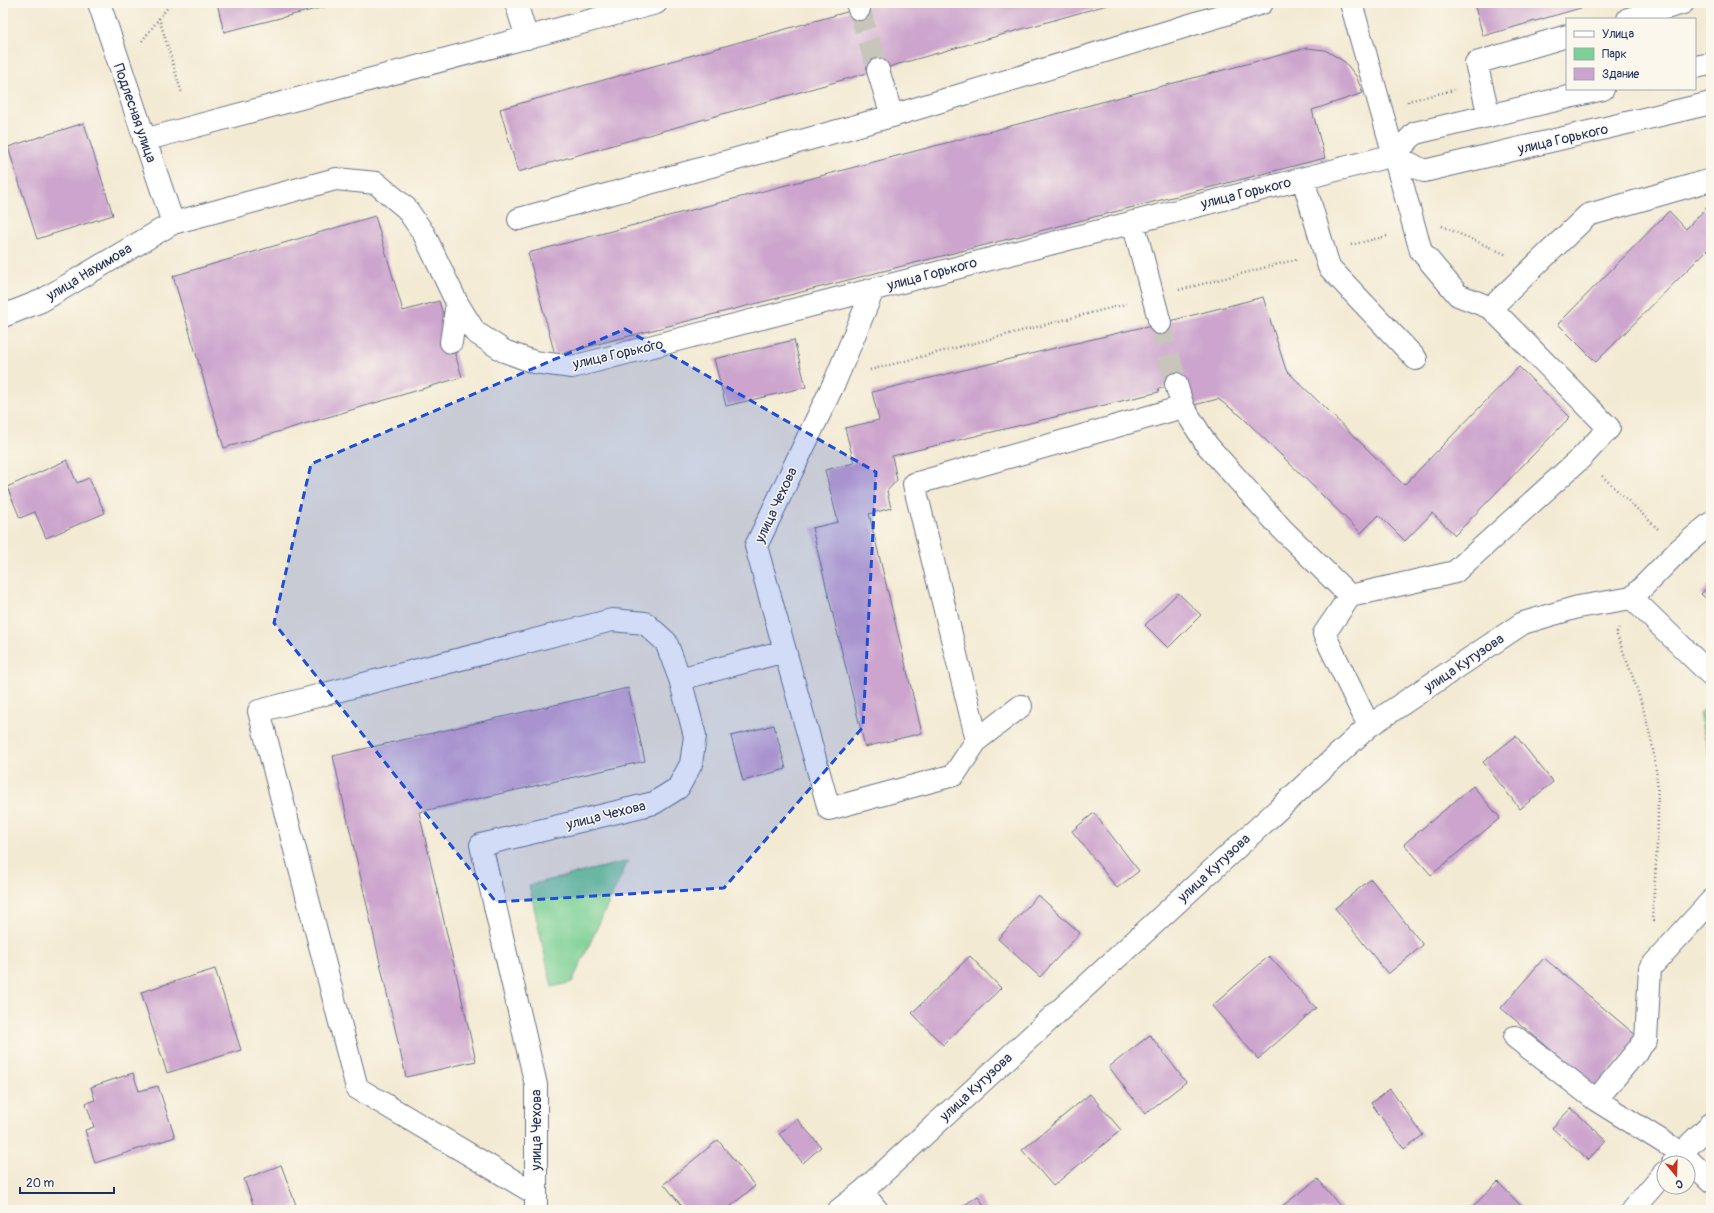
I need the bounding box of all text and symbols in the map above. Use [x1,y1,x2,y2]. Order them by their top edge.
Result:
legend [1566,18,1696,90]
text: Улица [1602,27,1634,42]
text: Парк [1602,47,1627,62]
street label: Подлесная улица [110,61,160,165]
text: Здание [1602,67,1639,82]
street label: улица Горького [1515,120,1610,158]
street label: улица Горького [1198,173,1293,213]
street label: улица Нахимова [42,240,135,305]
street label: улица Горького [884,254,979,294]
street label: улица Горького [570,335,665,373]
street label: улица Чехова [751,465,801,546]
street label: улица Кутузова [1420,630,1507,696]
street label: улица Чехова [564,797,647,833]
street label: улица Кутузова [1174,830,1254,906]
street label: улица Кутузова [936,1049,1016,1125]
street label: улица Чехова [528,1089,545,1172]
north arrow [1656,1155,1696,1195]
scale bar [20,1169,114,1195]
text: 20 m [26,1176,55,1191]
text: С [1674,1177,1684,1191]

